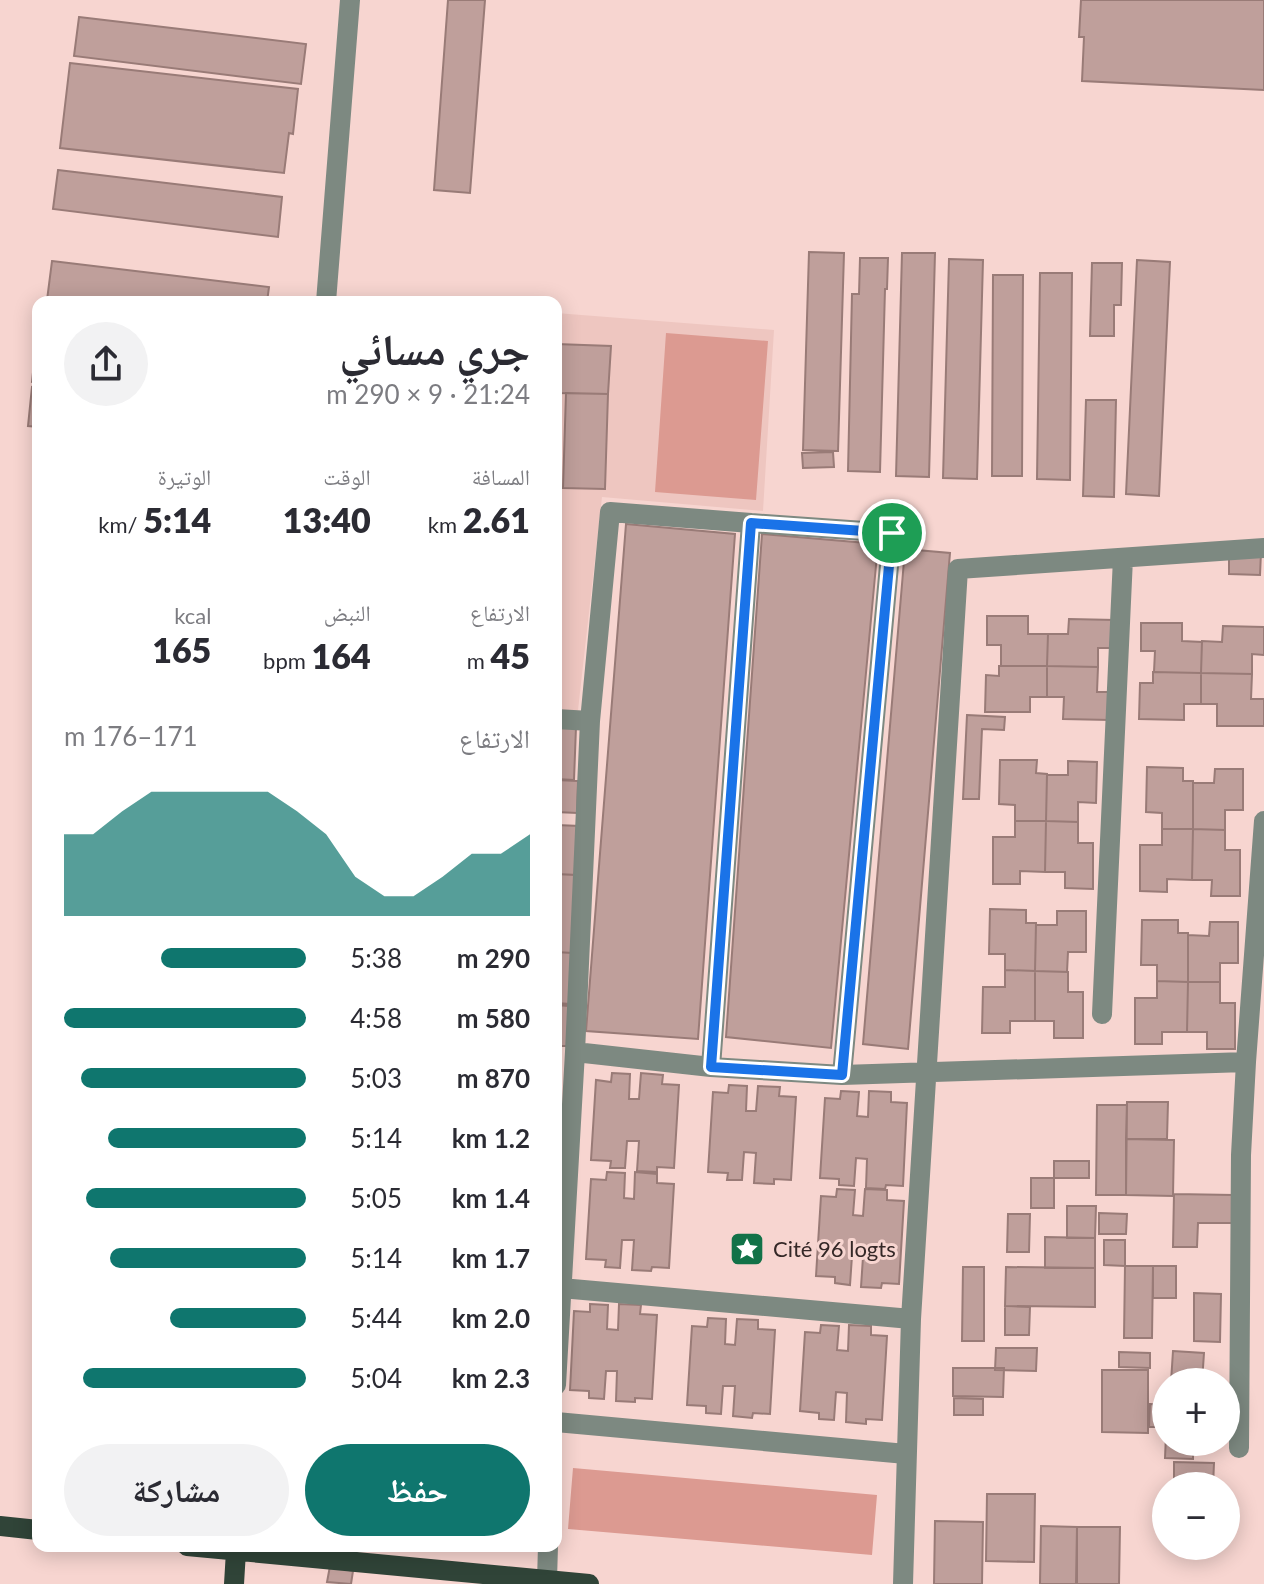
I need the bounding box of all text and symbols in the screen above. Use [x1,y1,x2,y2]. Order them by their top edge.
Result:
button: share [64,322,148,406]
text: جري مسائي [339,322,530,374]
text: 21:24 · 9 × 290 m [326,378,530,410]
text: الوتيرة [158,463,211,490]
text: الوقت [323,463,371,490]
text: المسافة [472,463,530,490]
text: 5:14 [143,499,211,540]
text: 13:40 [283,499,371,540]
text: 2.61 [463,499,530,540]
pin [858,499,926,567]
text: /km [98,511,143,538]
text: km [428,511,463,538]
icon: arrive [870,511,914,555]
text: النبض [324,599,371,626]
text: الارتفاع [470,599,530,626]
text: kcal [174,602,211,629]
text: 165 [152,629,211,670]
text: 164 [312,635,371,676]
text: 45 [491,635,530,676]
text: bpm [263,647,312,674]
text: m [467,647,491,674]
text: 171–176 m [64,720,198,752]
text: الارتفاع [459,722,530,754]
text: 5:38 [350,942,402,974]
text: 290 m [457,942,530,974]
text: 4:58 [350,1002,402,1034]
text: 580 m [457,1002,530,1034]
text: 5:03 [350,1062,402,1094]
text: 870 m [457,1062,530,1094]
text: 5:14 [350,1122,402,1154]
text: 1.2 km [452,1122,530,1154]
text: 5:05 [350,1182,402,1214]
text: 1.4 km [452,1182,530,1214]
place icon: Cité 96 logts [728,1230,766,1268]
place label: Cité 96 logts [773,1235,896,1262]
text: 5:14 [350,1242,402,1274]
text: 1.7 km [452,1242,530,1274]
text: 5:44 [350,1302,402,1334]
text: 2.0 km [452,1302,530,1334]
text: 5:04 [350,1362,402,1394]
text: 2.3 km [452,1362,530,1394]
map controls [1152,1368,1240,1560]
button: + [1152,1368,1240,1456]
button: مشاركة [64,1444,289,1536]
button: حفظ [305,1444,530,1536]
button: − [1152,1472,1240,1560]

